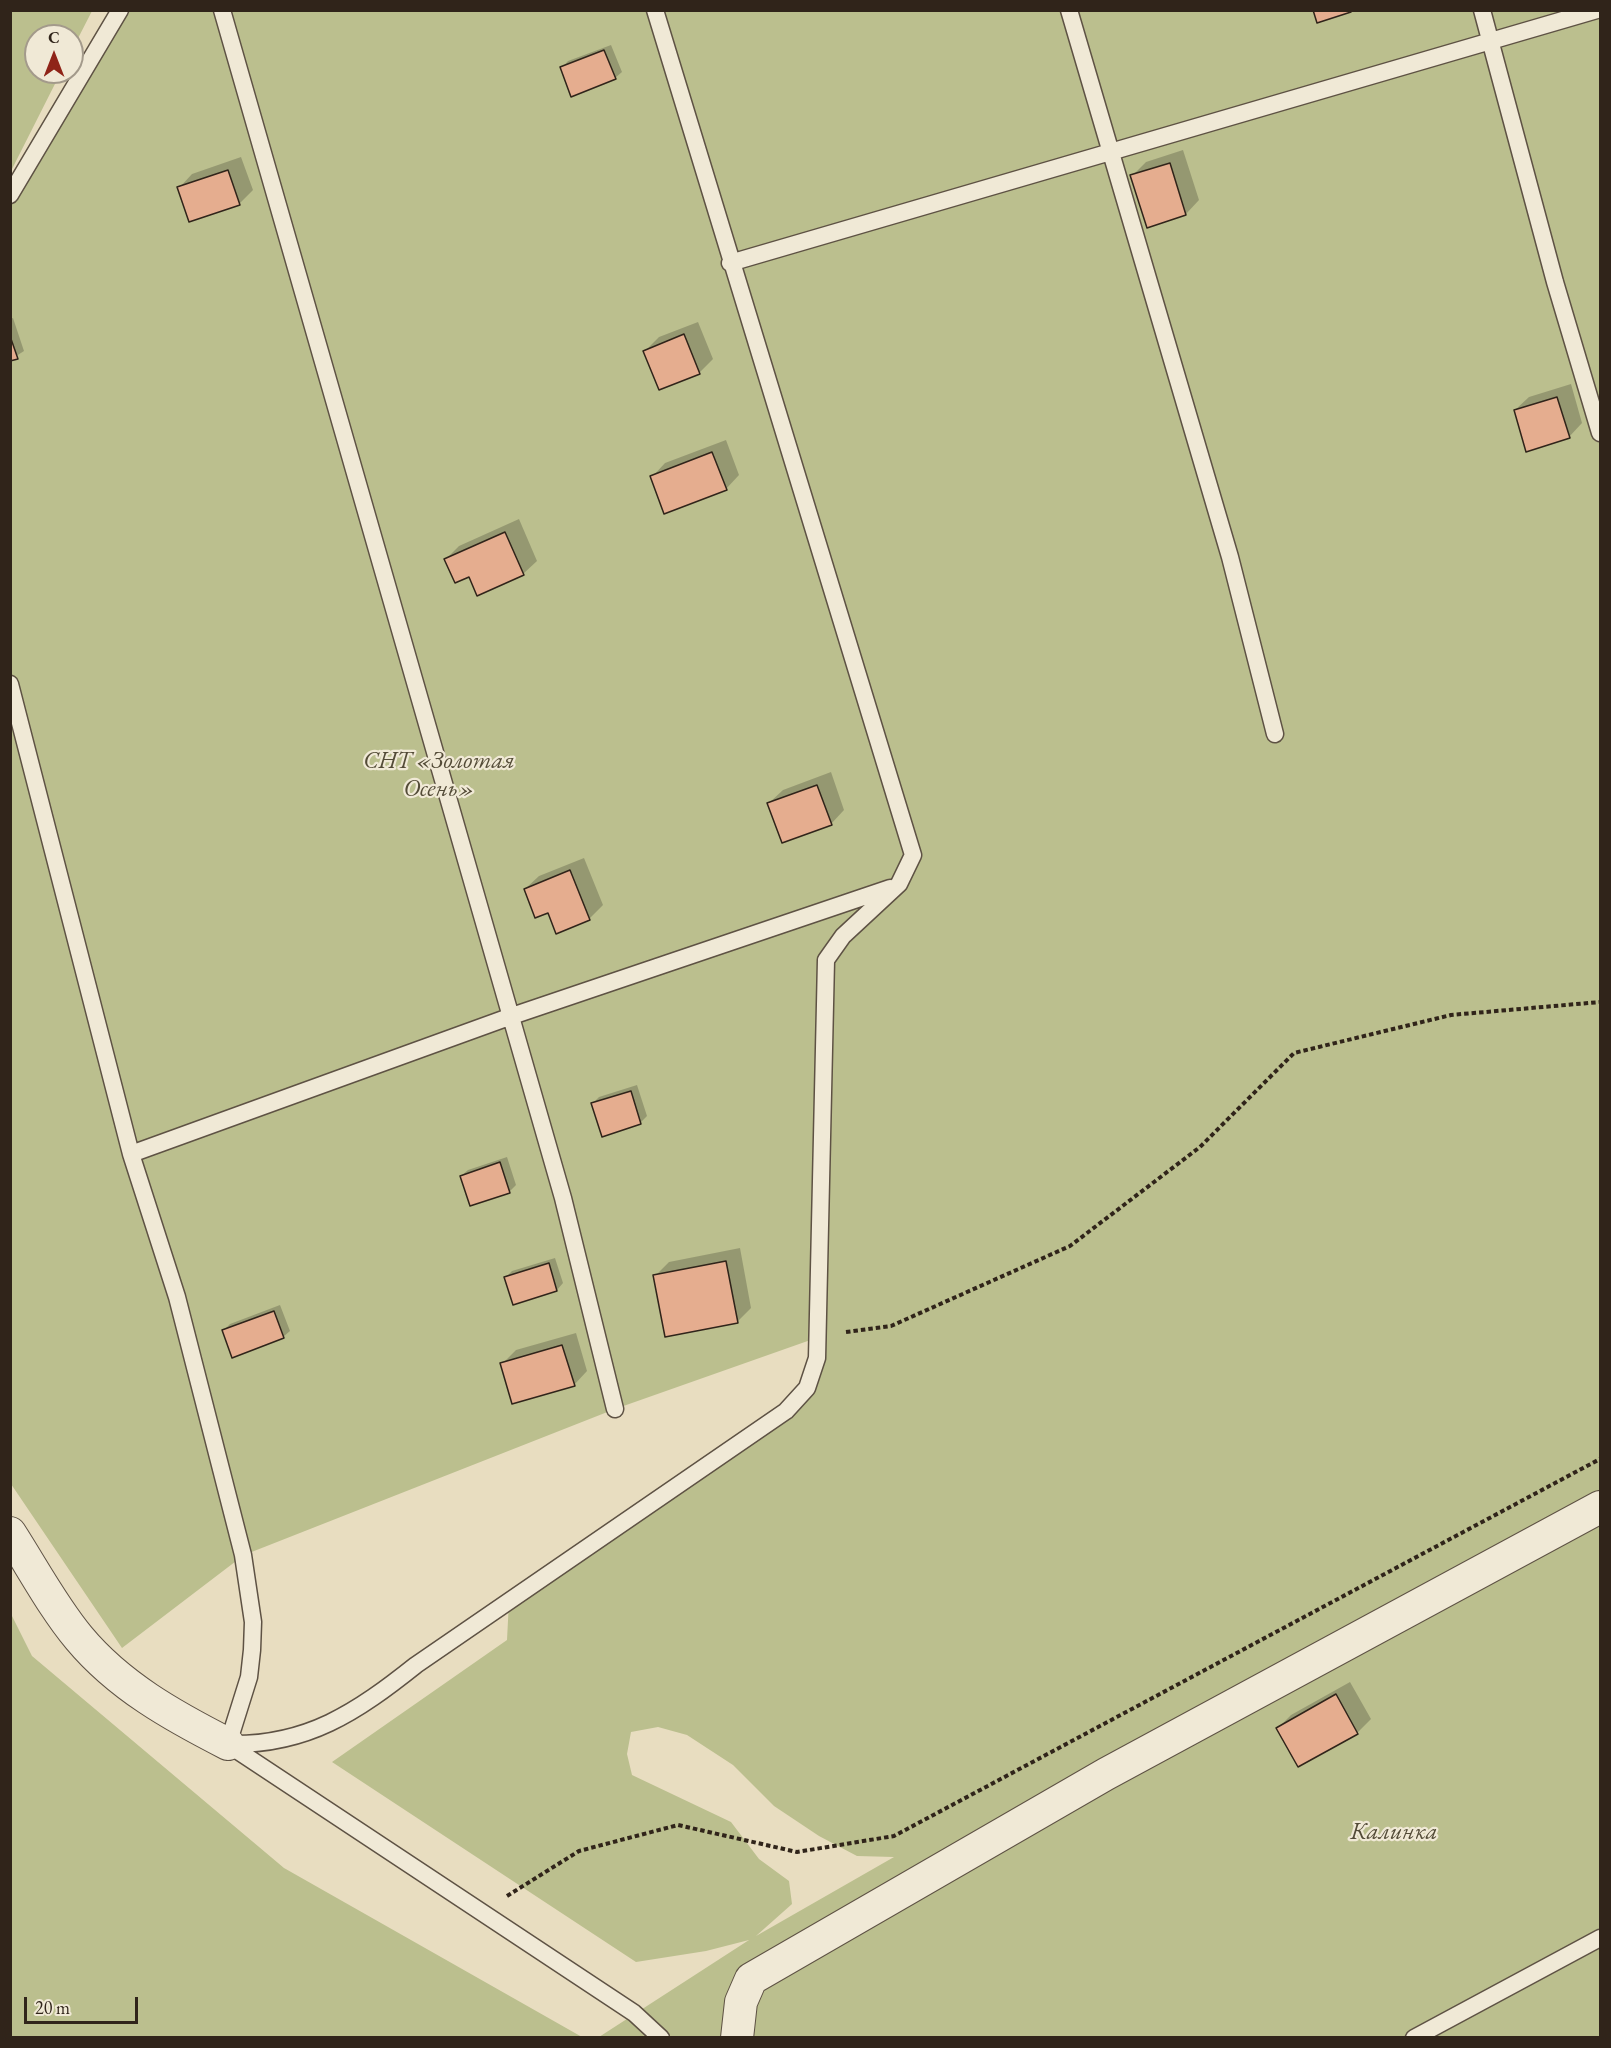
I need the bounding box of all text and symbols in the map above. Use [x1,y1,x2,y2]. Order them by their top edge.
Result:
north arrow [24,24,84,84]
text: С [48,27,60,48]
park label: СНТ «Золотая Осень» [363,747,515,803]
park label: Калинка [1350,1818,1438,1846]
scale bar [27,1985,141,2023]
text: 20 m [35,1996,70,2019]

